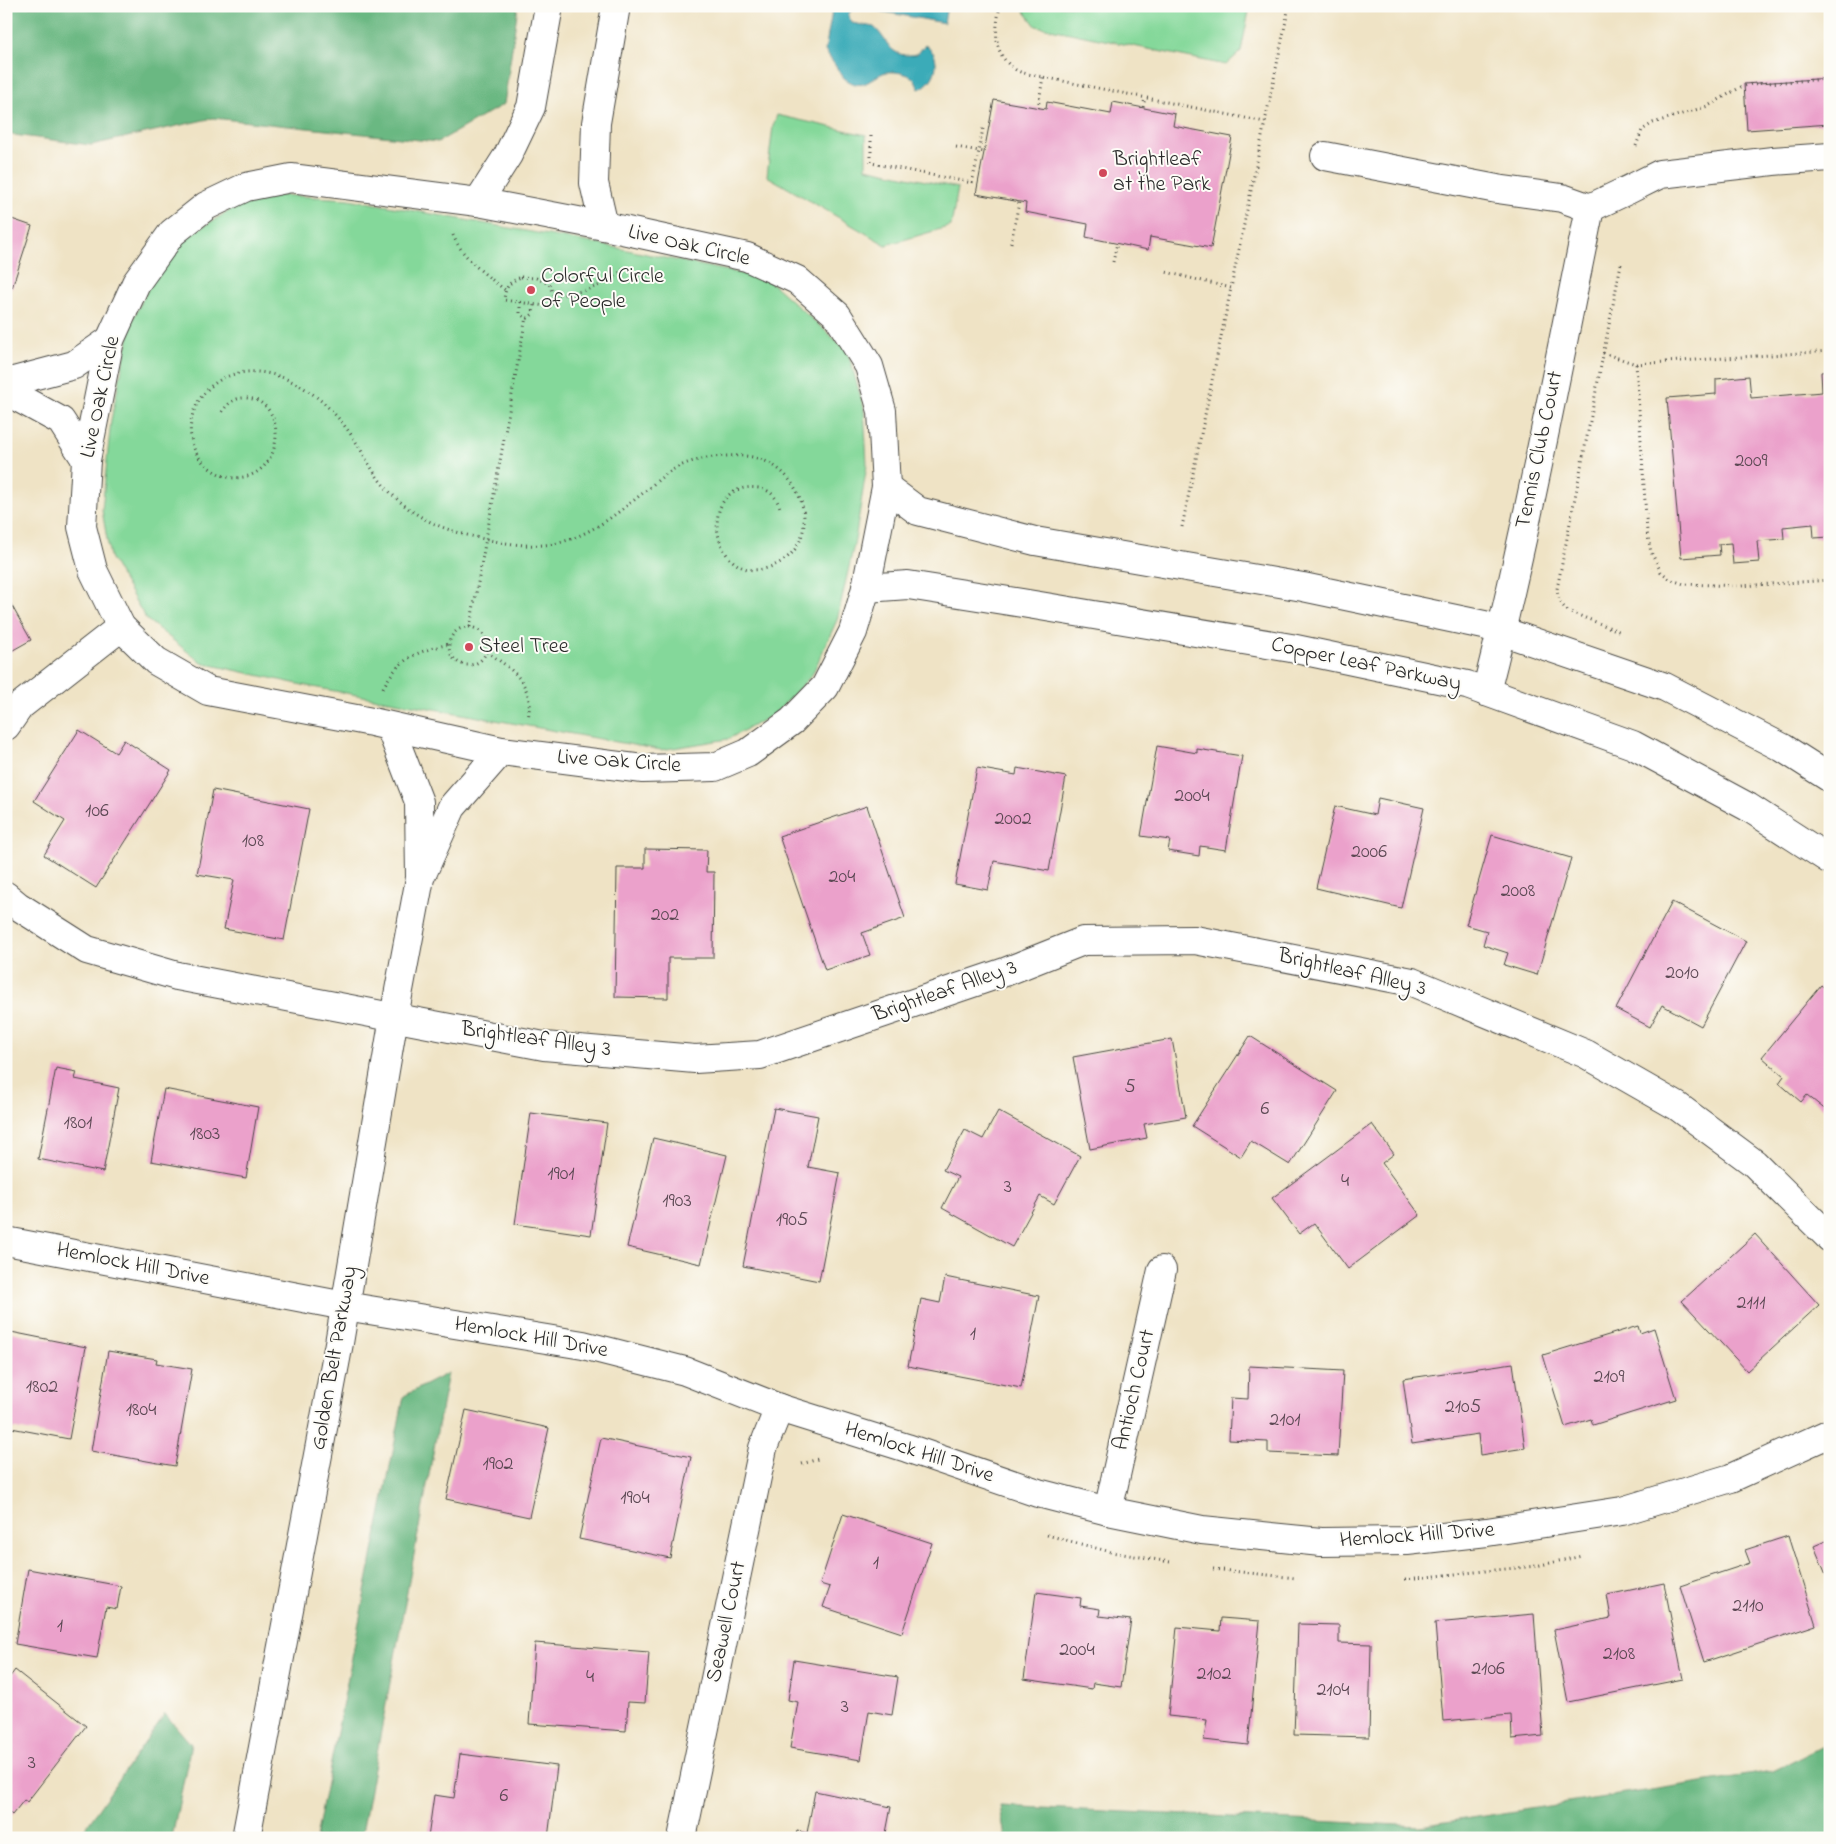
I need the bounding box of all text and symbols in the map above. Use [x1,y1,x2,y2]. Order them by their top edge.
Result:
place label: Brightleaf at the Park [1112,144,1211,201]
marker: Brightleaf at the Park [1097,167,1109,179]
street label: Live Oak Circle [625,216,753,276]
place label: Colorful Circle of People [541,261,664,318]
marker: Colorful Circle of People [525,284,537,296]
street label: Live Oak Circle [72,333,130,461]
street label: Tennis Club Court [1508,368,1572,532]
house number: 2009 [1734,447,1768,476]
street label: Copper Leaf Parkway [1268,629,1464,702]
place label: Steel Tree [479,631,569,663]
marker: Steel Tree [463,641,475,653]
street label: Live Oak Circle [556,742,682,782]
house number: 2004 [1174,782,1210,811]
house number: 106 [85,797,109,826]
house number: 2002 [994,805,1032,834]
house number: 108 [242,827,264,856]
house number: 2006 [1351,838,1387,867]
house number: 204 [829,863,855,892]
house number: 2008 [1501,877,1535,906]
house number: 202 [651,901,679,930]
street label: Brightleaf Alley 3 [1274,940,1429,1007]
street label: Brightleaf Alley 3 [867,952,1022,1033]
house number: 2010 [1665,959,1699,988]
street label: Brightleaf Alley 3 [458,1013,613,1067]
house number: 5 [1124,1073,1136,1102]
house number: 6 [1261,1095,1270,1124]
house number: 1801 [64,1109,92,1138]
house number: 1803 [190,1120,220,1149]
house number: 1901 [547,1160,575,1189]
house number: 4 [1341,1167,1349,1196]
house number: 3 [1004,1173,1012,1202]
house number: 1903 [662,1187,692,1216]
house number: 1905 [776,1206,808,1235]
street label: Hemlock Hill Drive [54,1234,212,1296]
street label: Golden Belt Parkway [303,1263,368,1453]
house number: 2111 [1736,1289,1766,1318]
street label: Hemlock Hill Drive [452,1309,610,1367]
house number: 1 [970,1320,976,1349]
street label: Antioch Court [1106,1326,1165,1454]
house number: 2109 [1594,1363,1624,1392]
house number: 1802 [26,1373,58,1402]
house number: 2105 [1445,1393,1481,1422]
house number: 1804 [126,1396,156,1425]
house number: 2101 [1269,1406,1301,1435]
street label: Hemlock Hill Drive [840,1414,998,1492]
house number: 1902 [483,1450,514,1479]
house number: 1904 [620,1484,650,1513]
street label: Hemlock Hill Drive [1338,1515,1496,1557]
house number: 1 [873,1549,879,1578]
street label: Seawell Court [699,1558,756,1686]
house number: 2110 [1732,1592,1764,1621]
house number: 1 [57,1612,63,1641]
house number: 2004 [1059,1636,1095,1665]
house number: 2108 [1603,1640,1635,1669]
house number: 2106 [1471,1655,1505,1684]
house number: 2102 [1197,1660,1231,1689]
house number: 4 [586,1663,594,1692]
house number: 2104 [1316,1676,1350,1705]
house number: 3 [841,1693,849,1722]
house number: 3 [28,1749,36,1778]
house number: 6 [500,1782,509,1811]

